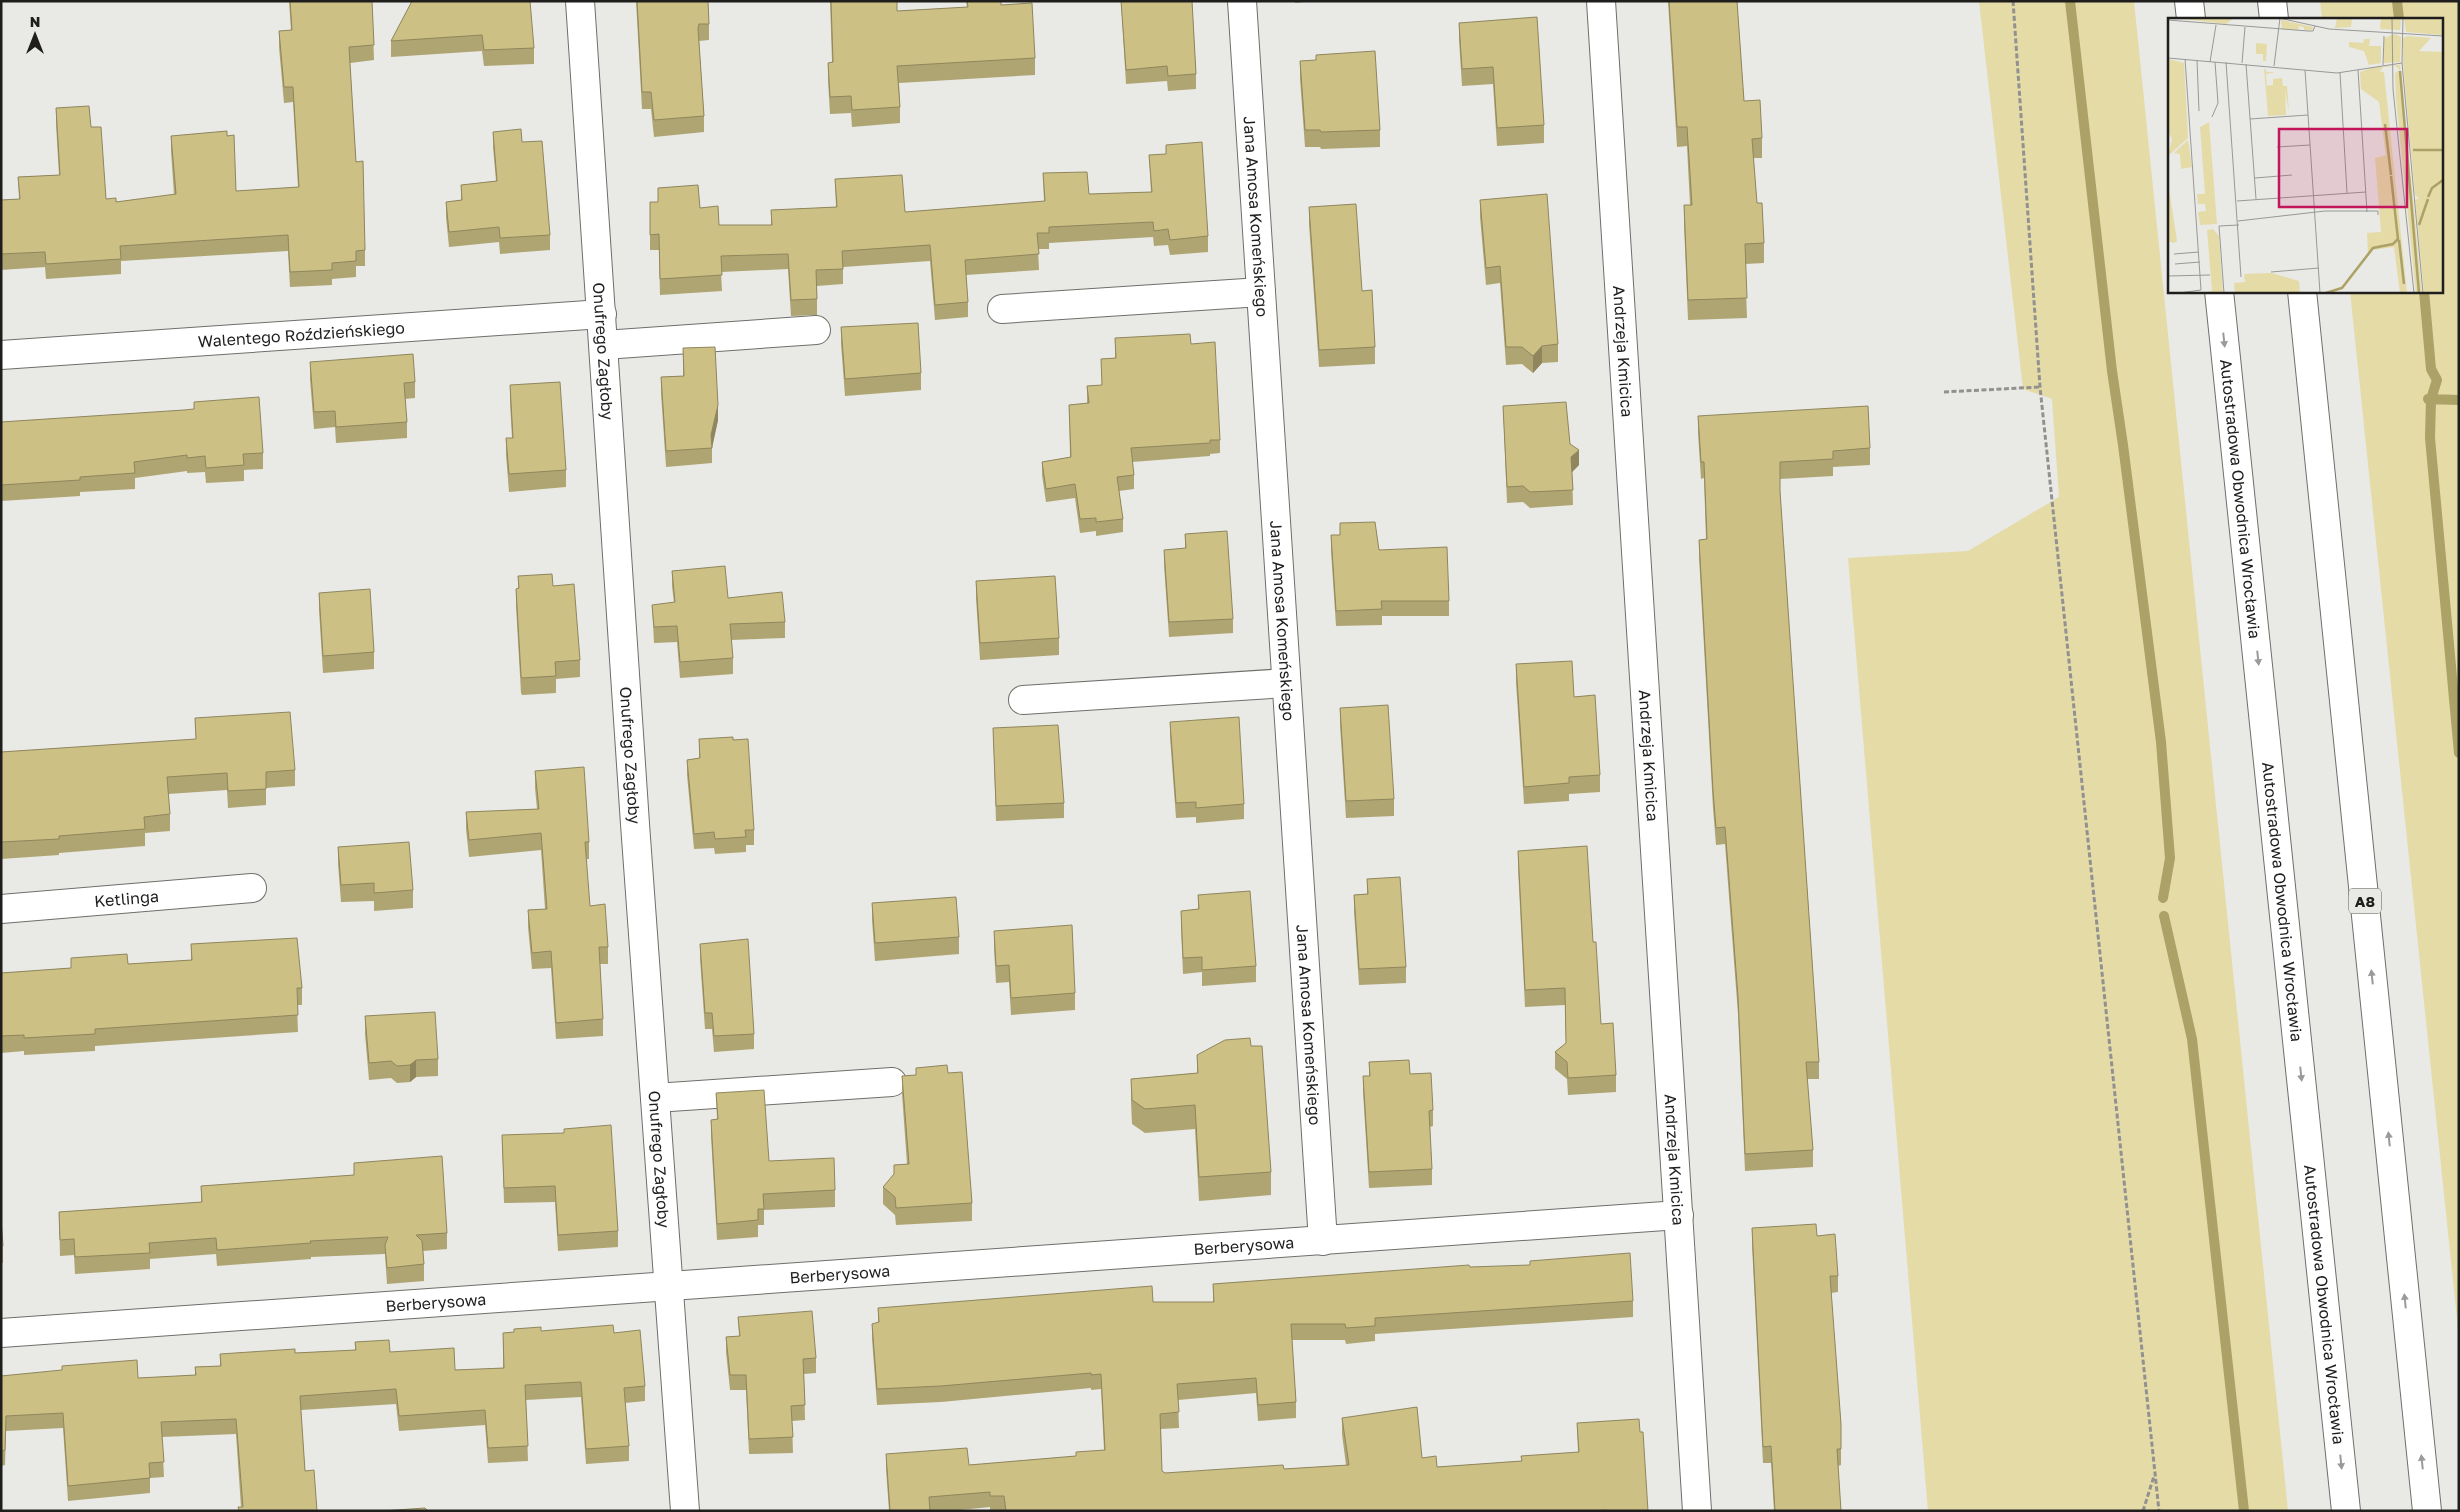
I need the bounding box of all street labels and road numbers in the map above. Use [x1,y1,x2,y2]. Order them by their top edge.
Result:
street label: Jana Amosa Komeńskiego [1240,116,1273,318]
street label: Onufrego Zagłoby [589,282,618,421]
street label: Andrzeja Kmicica [1609,285,1637,418]
street label: Walentego Roździeńskiego [197,317,405,352]
street label: Autostradowa Obwodnica Wrocławia [2216,358,2265,640]
street label: Jana Amosa Komeńskiego [1266,520,1299,722]
street label: Onufrego Zagłoby [616,686,645,825]
street label: Andrzeja Kmicica [1635,689,1663,822]
street label: Autostradowa Obwodnica Wrocławia [2258,761,2307,1043]
street label: Ketlinga [94,886,160,911]
road number: A8 [2349,888,2381,914]
street label: Jana Amosa Komeńskiego [1292,924,1325,1126]
street label: Onufrego Zagłoby [644,1090,674,1229]
street label: Andrzeja Kmicica [1660,1093,1689,1226]
street label: Autostradowa Obwodnica Wrocławia [2300,1164,2349,1445]
street label: Berberysowa [1193,1232,1295,1259]
street label: Berberysowa [789,1260,891,1288]
street label: Berberysowa [385,1289,487,1316]

